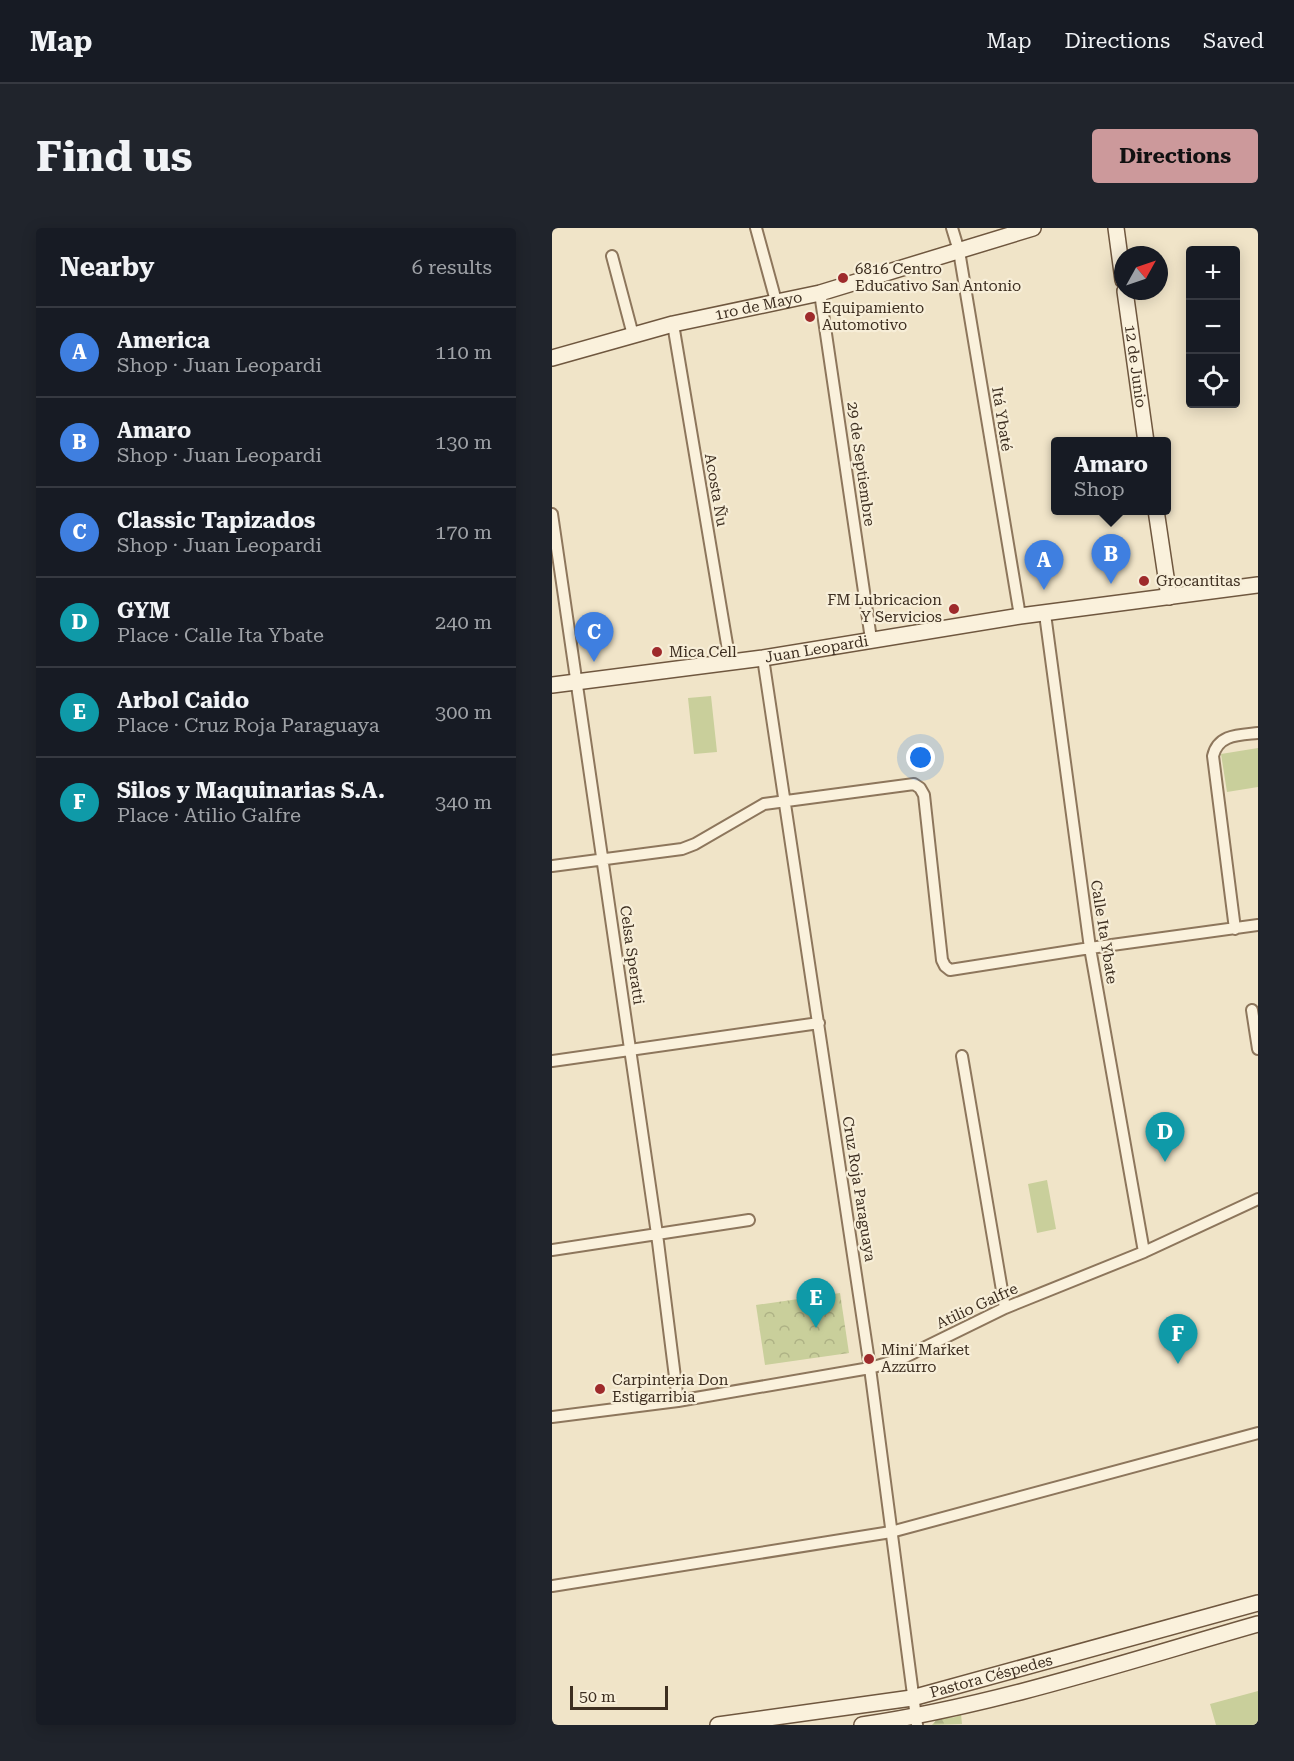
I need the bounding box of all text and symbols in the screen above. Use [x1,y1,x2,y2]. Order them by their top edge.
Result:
text: Map [30,25,92,58]
text: Map [987,29,1031,53]
text: Directions [1064,29,1170,53]
text: Saved [1203,29,1264,53]
button: Directions [1092,129,1258,183]
text: Find us [36,132,193,181]
north arrow [1114,246,1168,300]
map controls [1186,246,1240,408]
button: + [1186,246,1240,300]
text: Nearby [60,252,154,282]
text: 6 results [412,255,492,279]
place label: 6816 Centro Educativo San Antonio [855,260,1021,295]
marker: 6816 Centro Educativo San Antonio [836,271,850,285]
street label: 1ro de Mayo [713,288,804,324]
place label: Equipamiento Automotivo [822,299,924,334]
button: − [1186,300,1240,354]
marker: Equipamiento Automotivo [803,310,817,324]
street label: 12 de Junio [1121,324,1150,409]
text: America [117,328,210,353]
text: A [72,340,87,364]
text: 110 m [435,340,492,364]
text: Shop · Juan Leopardi [117,353,322,377]
button: locate [1186,354,1240,408]
street label: Itá Ybaté [988,386,1016,452]
street label: 29 de Septiembre [843,400,879,528]
text: Amaro [117,418,191,443]
text: B [72,430,87,454]
text: 130 m [435,430,492,454]
popup [1051,437,1171,515]
text: Shop · Juan Leopardi [117,443,322,467]
street label: Acosta Ñu [701,452,731,529]
text: Amaro [1074,452,1148,477]
text: Shop [1074,477,1125,501]
text: Classic Tapizados [117,508,315,533]
text: C [73,520,87,544]
text: 170 m [435,520,492,544]
text: Shop · Juan Leopardi [117,533,322,557]
pin: B [1092,534,1130,584]
pin: A [1024,540,1064,590]
place label: Grocantitas [1156,572,1240,590]
marker: Grocantitas [1137,574,1151,588]
place label: FM Lubricacion Y Servicios [827,591,942,626]
text: GYM [117,598,170,623]
marker: FM Lubricacion Y Servicios [947,602,961,616]
text: D [71,610,88,634]
text: 240 m [435,610,492,634]
pin: C [574,612,614,662]
text: Place · Calle Ita Ybate [117,623,324,647]
street label: Juan Leopardi [764,632,870,667]
place label: Mica Cell [669,643,737,661]
marker: Mica Cell [650,645,664,659]
text: Arbol Caido [117,688,249,713]
text: E [73,700,86,724]
text: 300 m [435,700,492,724]
text: Place · Cruz Roja Paraguaya [117,713,380,737]
your location [906,743,935,772]
text: Silos y Maquinarias S.A. [117,778,385,803]
text: F [73,790,86,814]
text: 340 m [435,790,492,814]
text: Place · Atilio Galfre [117,803,301,827]
street label: Calle Ita Ybate [1087,879,1121,985]
street label: Celsa Speratti [616,904,648,1006]
pin: D [1146,1112,1184,1162]
street label: Cruz Roja Paraguaya [839,1115,879,1263]
pin: E [796,1278,836,1328]
street label: Atilio Galfre [933,1279,1021,1333]
pin: F [1158,1314,1198,1364]
place label: Mini Market Azzurro [881,1341,970,1376]
marker: Mini Market Azzurro [862,1352,876,1366]
place label: Carpinteria Don Estigarribia [612,1371,729,1406]
marker: Carpinteria Don Estigarribia [593,1382,607,1396]
street label: Pastora Céspedes [928,1651,1055,1702]
scale bar [570,1683,668,1710]
text: 50 m [579,1687,616,1706]

